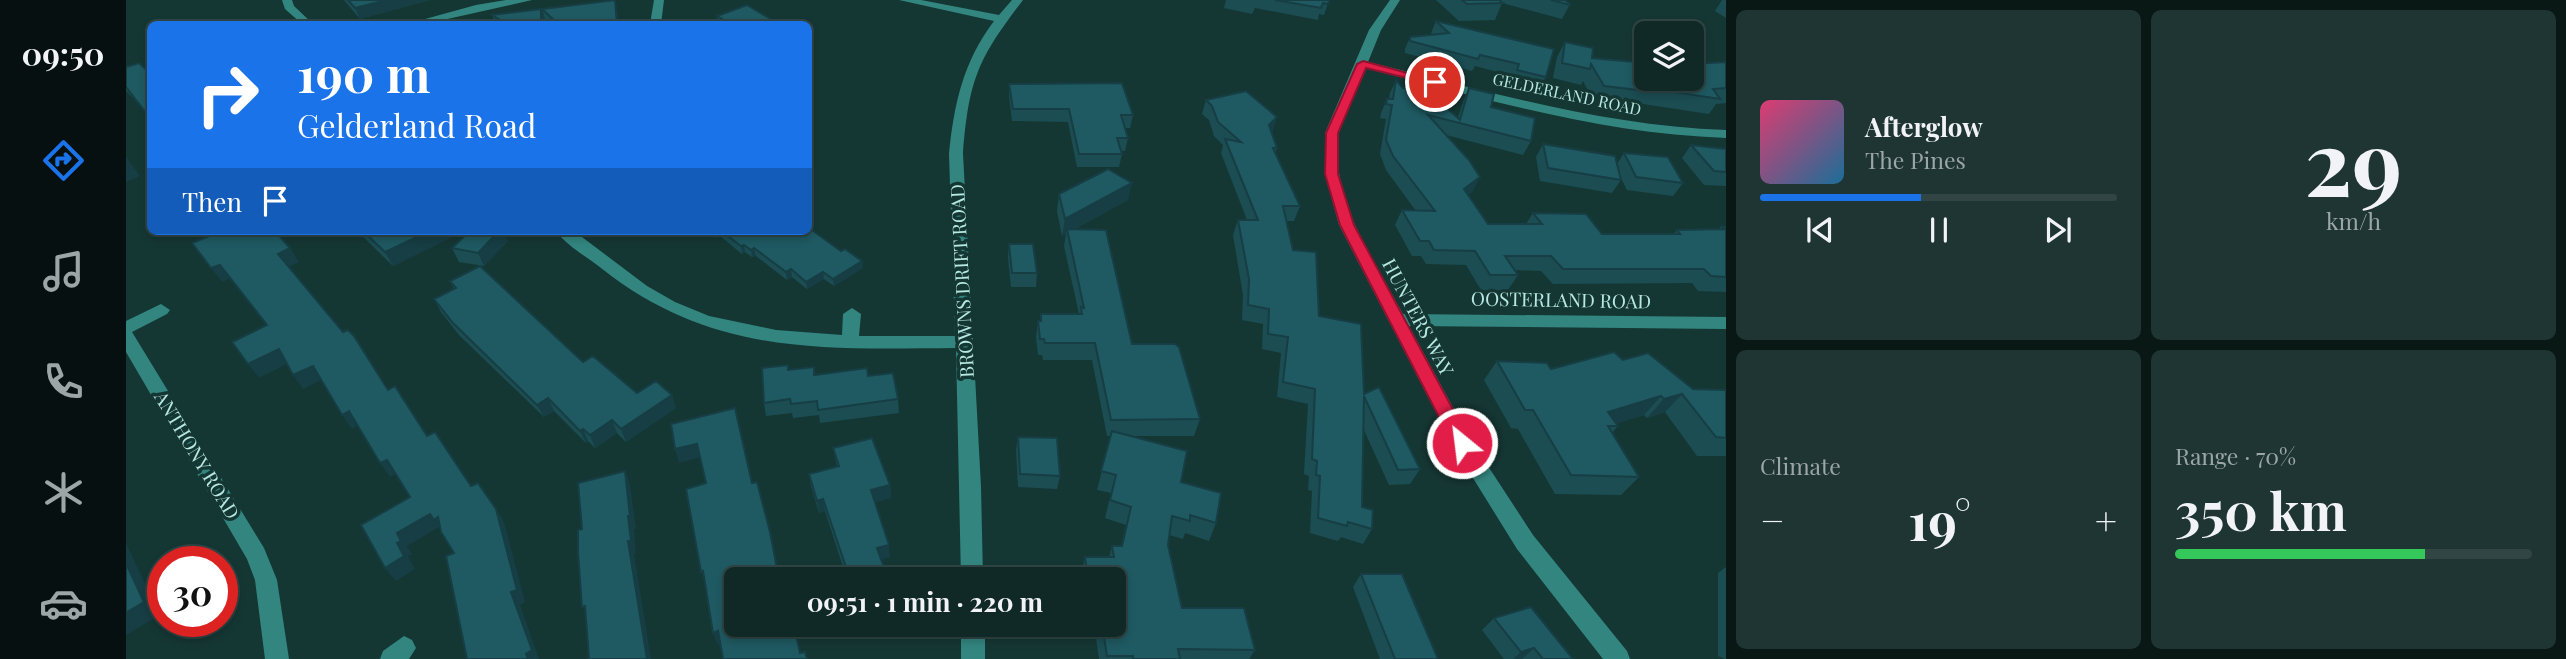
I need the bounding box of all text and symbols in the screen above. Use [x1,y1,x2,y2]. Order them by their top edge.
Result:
map controls [1634,21,1704,91]
button: layers [1634,21,1704,91]
text: 09:50 [22,31,104,74]
text: 190 m [297,40,430,105]
icon: right [182,49,273,140]
pin [1405,52,1465,112]
icon: arrive [1416,63,1454,101]
street label: GELDERLAND ROAD [1491,68,1643,120]
text: 29 [2305,99,2402,220]
text: Gelderland Road [297,103,536,146]
text: Afterglow [1865,109,1983,144]
icon: directions [39,136,88,185]
text: The Pines [1865,144,1966,175]
icon: arrive [256,182,294,220]
street label: BROWNS DRIFT ROAD [943,183,979,379]
text: Then [182,184,242,219]
text: km/h [2326,205,2381,236]
icon: previous [1801,211,1839,249]
icon: pause [1920,211,1958,249]
icon: next [2039,211,2077,249]
icon: music [39,247,88,296]
street label: HUNTERS WAY [1377,253,1461,380]
street label: OOSTERLAND ROAD [1471,284,1651,314]
icon: phone [39,357,88,406]
street label: ANTHONY ROAD [149,385,246,523]
position arrow [1425,406,1499,480]
text: Range · 70% [2175,440,2296,471]
text: Climate [1760,450,1841,481]
icon: climate [39,468,88,517]
text: 350 km [2175,475,2347,544]
text: 19° [1908,485,1971,554]
text: − [1760,494,1785,545]
text: + [2095,494,2117,545]
speed limit sign: 30 [147,546,238,637]
icon: car [39,579,88,628]
text: 09:51 · 1 min · 220 m [807,584,1043,619]

